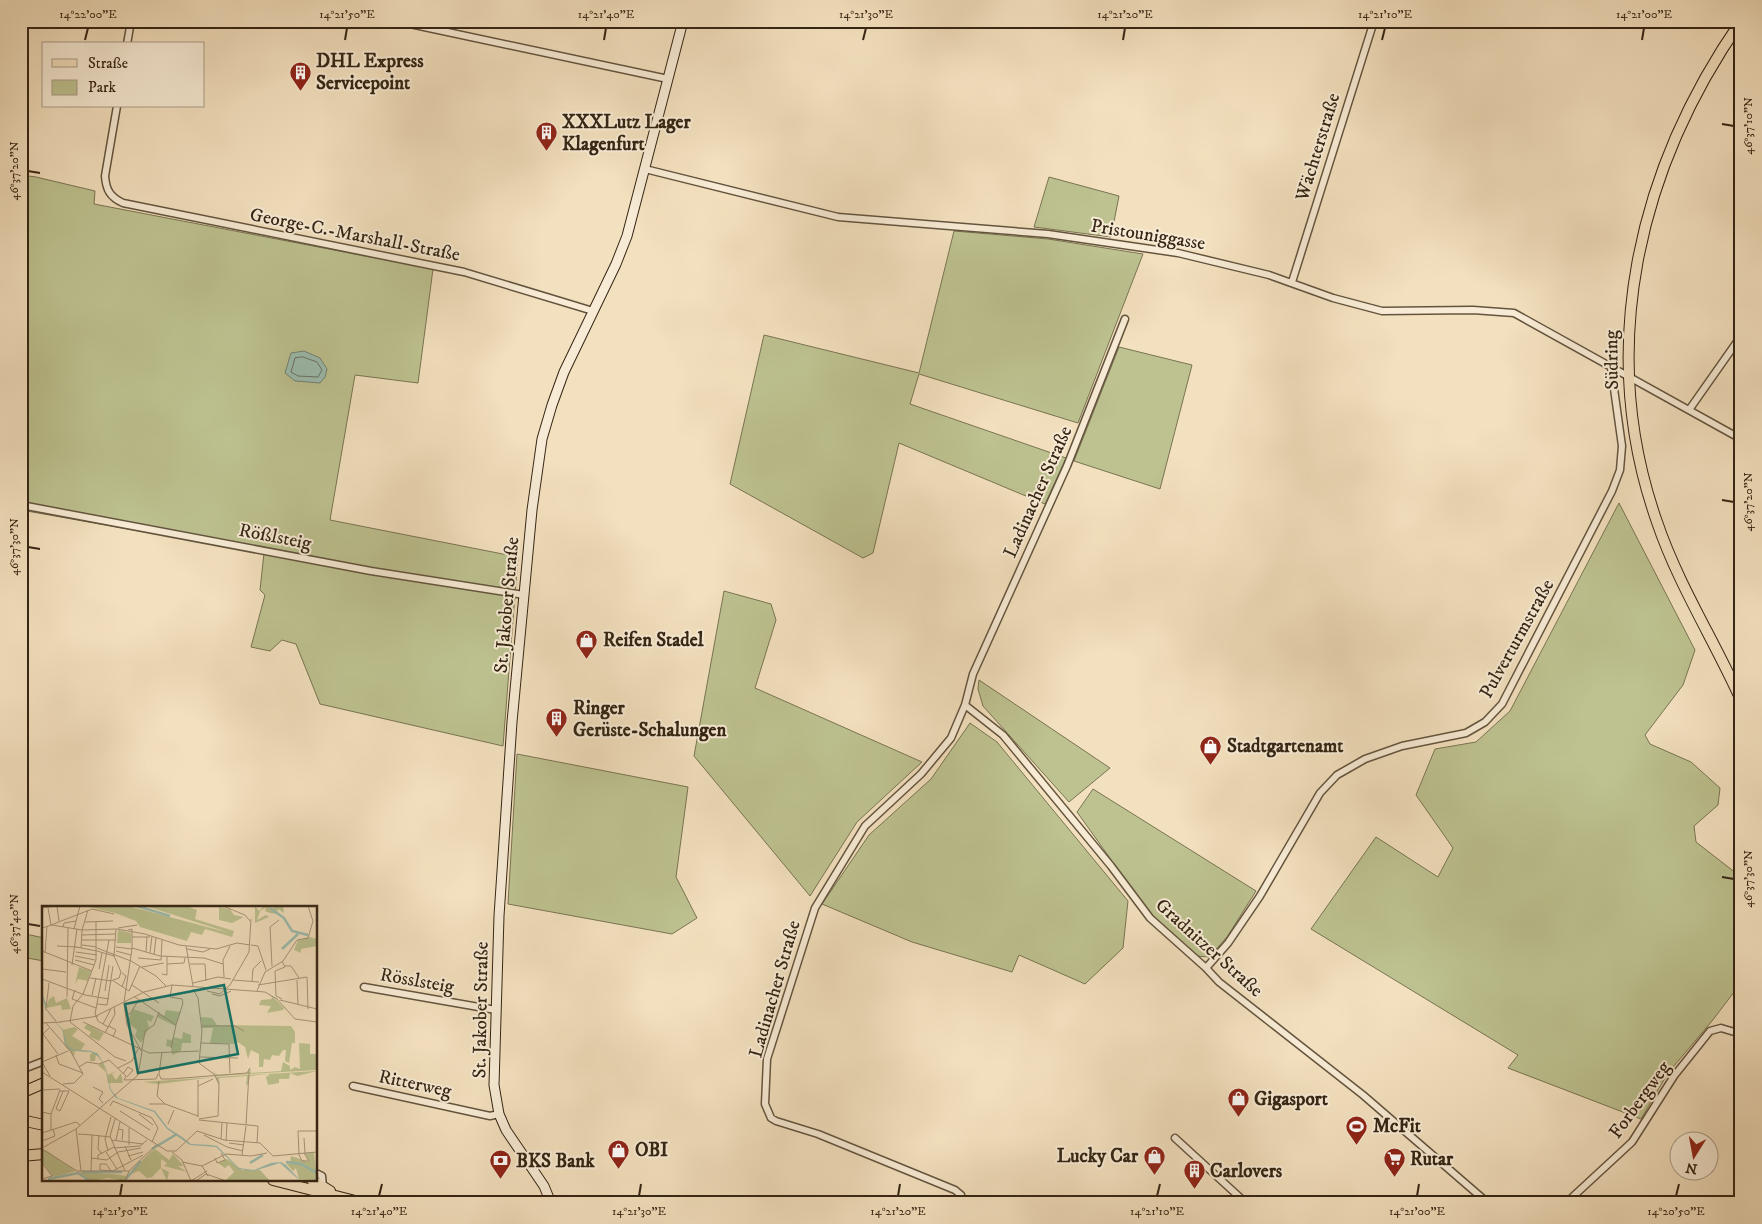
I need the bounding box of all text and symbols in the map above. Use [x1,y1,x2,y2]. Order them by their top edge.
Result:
text: 14°22'00"E [59,7,117,22]
text: 14°21'50"E [319,7,375,22]
text: 14°21'40"E [578,7,635,22]
text: 14°21'30"E [839,7,893,22]
text: 14°21'20"E [1097,7,1153,22]
text: 14°21'10"E [1358,7,1412,22]
text: 14°21'00"E [1616,7,1672,22]
legend [42,42,205,108]
place label: DHL Express Servicepoint [316,50,424,95]
text: Straße [88,54,128,73]
building icon: DHL Express Servicepoint [288,60,312,91]
text: Park [88,78,117,97]
street label: Wächterstraße [1290,90,1345,205]
text: 46°37'10"N [1741,97,1756,155]
place label: XXXLutz Lager Klagenfurt [562,111,691,156]
building icon: XXXLutz Lager Klagenfurt [534,121,558,152]
text: 46°37'20"N [7,141,22,201]
street label: George-C.-Marshall-Straße [248,203,462,267]
street label: Pristouniggasse [1089,215,1207,255]
street label: Südring [1600,329,1624,390]
street label: Ladinacher Straße [999,422,1077,561]
text: 46°37'20"N [1741,472,1756,532]
text: 46°37'30"N [7,518,22,576]
street label: Rößlsteig [237,519,314,555]
street label: St. Jakober Straße [490,536,524,674]
street label: Pulverturmstraße [1475,575,1559,703]
shop icon: Reifen Stadel [575,628,599,659]
place label: Reifen Stadel [603,629,704,652]
place label: Ringer Gerüste-Schalungen [573,697,727,742]
building icon: Ringer Gerüste-Schalungen [545,707,569,738]
shop icon: Stadtgartenamt [1199,734,1223,765]
place label: Stadtgartenamt [1227,735,1344,758]
text: 46°37'30"N [1741,850,1756,908]
text: 46°37'40"N [7,894,22,954]
street label: Gradnitzer Straße [1151,894,1268,1002]
inset map [42,906,318,1182]
street label: Ladinacher Straße [744,918,806,1060]
street label: St. Jakober Straße [468,941,494,1079]
street label: Rösslsteig [378,963,456,999]
street label: Forbergweg [1604,1056,1676,1143]
street label: Ritterweg [376,1065,454,1103]
shop icon: Gigasport [1226,1087,1250,1118]
place label: Gigasport [1254,1088,1329,1111]
sports icon: McFit [1345,1114,1369,1145]
place label: McFit [1373,1115,1422,1138]
north arrow [1670,1132,1720,1182]
shop icon: OBI [607,1138,631,1169]
place label: OBI [635,1139,668,1162]
shop icon: Lucky Car [1142,1144,1166,1175]
place label: Lucky Car [1057,1145,1139,1168]
supermarket icon: Rutar [1382,1147,1406,1178]
place label: Rutar [1410,1148,1454,1171]
bank icon: BKS Bank [488,1149,512,1180]
place label: BKS Bank [516,1150,595,1173]
text: N [1684,1158,1699,1178]
building icon: Carlovers [1182,1159,1206,1190]
place label: Carlovers [1210,1160,1283,1183]
text: 14°21'50"E [92,1204,148,1219]
text: 14°21'40"E [351,1204,408,1219]
text: 14°21'30"E [612,1204,666,1219]
text: 14°21'20"E [870,1204,926,1219]
text: 14°21'10"E [1130,1204,1184,1219]
text: 14°21'00"E [1389,1204,1445,1219]
text: 14°20'50"E [1647,1204,1705,1219]

